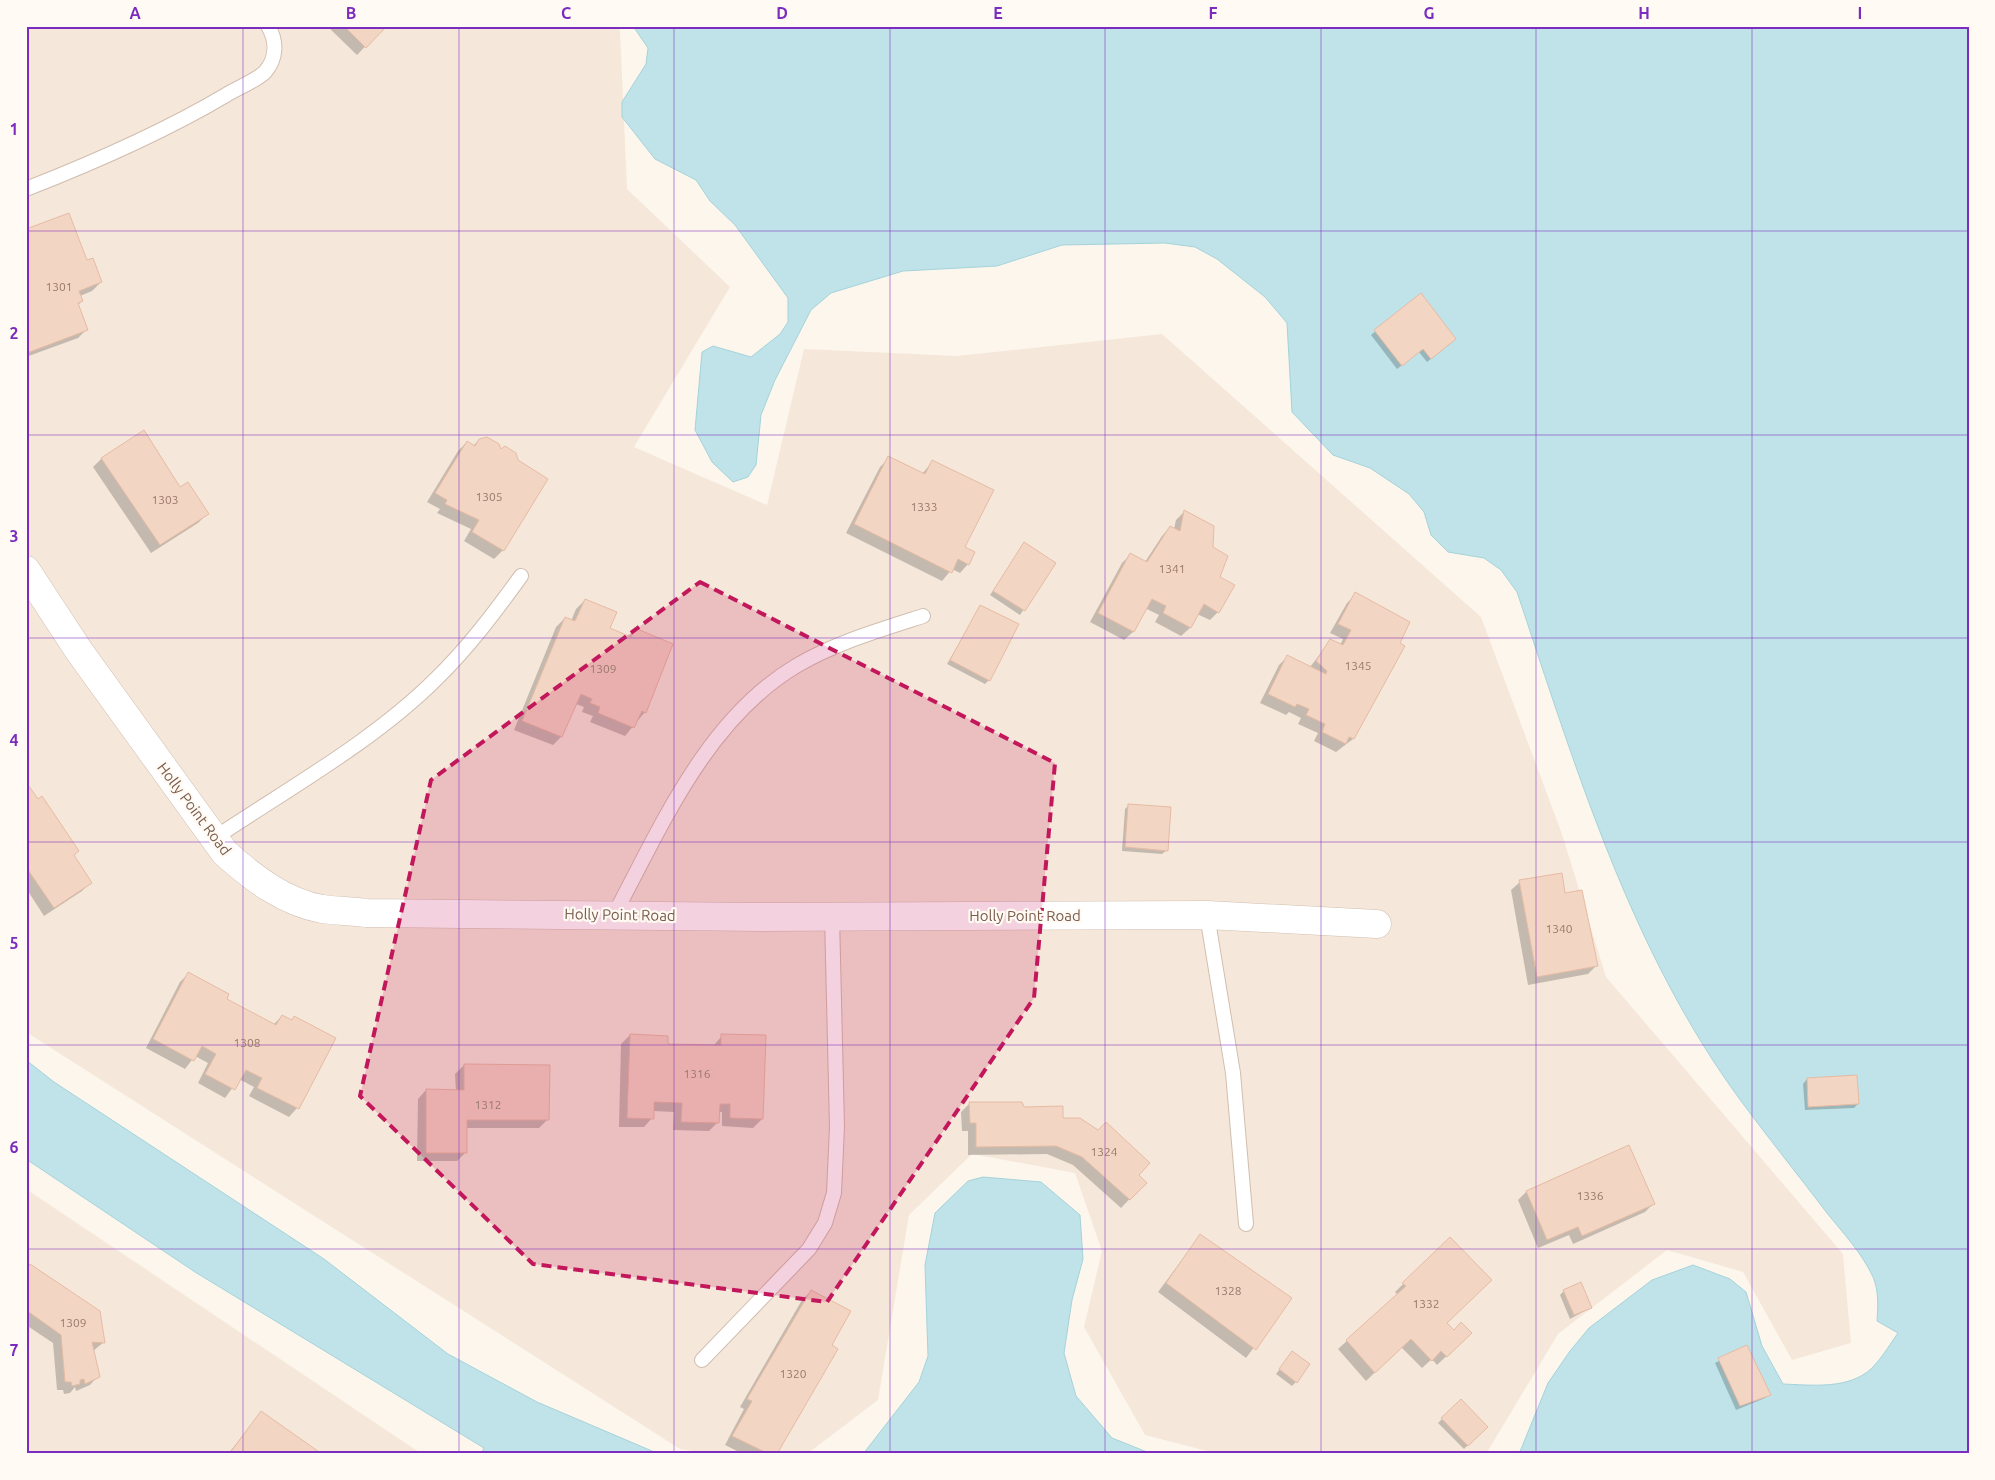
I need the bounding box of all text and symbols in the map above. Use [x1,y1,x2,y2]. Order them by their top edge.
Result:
text: A [129,4,141,22]
text: B [346,4,356,22]
text: C [561,4,571,22]
text: D [776,4,788,22]
text: E [993,4,1003,22]
text: F [1209,4,1218,22]
text: G [1423,4,1435,22]
text: H [1638,4,1650,22]
text: I [1858,4,1862,22]
text: 1 [9,120,19,138]
house number: 1301 [45,280,73,293]
text: 2 [9,324,19,342]
house number: 1305 [475,490,503,503]
house number: 1303 [151,493,179,506]
house number: 1333 [910,500,938,513]
text: 3 [9,527,19,545]
house number: 1341 [1158,562,1186,575]
house number: 1345 [1344,659,1372,672]
house number: 1309 [589,662,617,675]
text: 4 [9,731,19,749]
street label: Holly Point Road [154,759,235,858]
street label: Holly Point Road [564,905,676,924]
street label: Holly Point Road [969,907,1081,924]
house number: 1340 [1545,922,1573,935]
text: 5 [9,934,19,952]
house number: 1308 [233,1036,261,1049]
house number: 1316 [683,1067,711,1080]
house number: 1312 [474,1098,502,1111]
text: 6 [9,1138,19,1156]
house number: 1324 [1090,1145,1118,1158]
house number: 1336 [1576,1189,1604,1202]
house number: 1328 [1214,1284,1242,1297]
house number: 1332 [1412,1297,1440,1310]
house number: 1309 [59,1316,87,1329]
text: 7 [9,1341,19,1359]
house number: 1320 [779,1367,807,1380]

